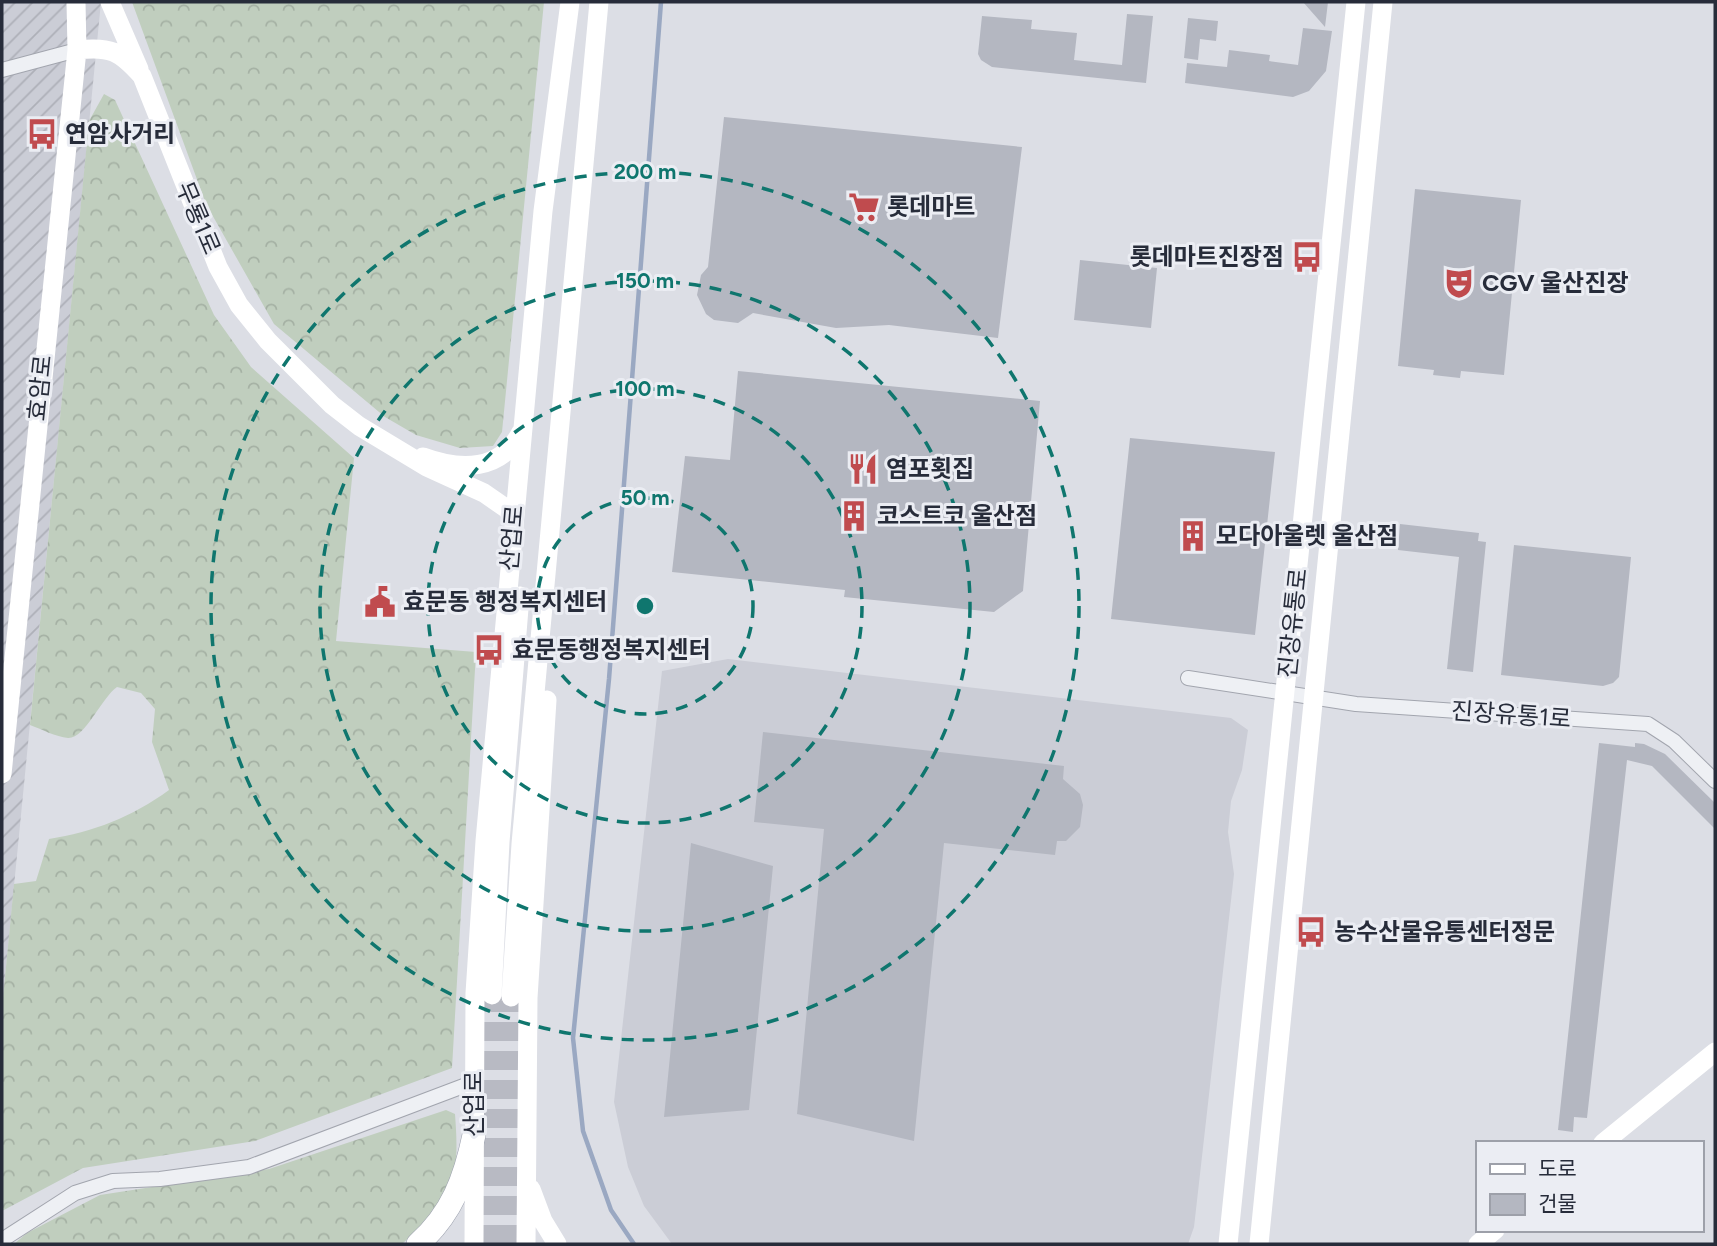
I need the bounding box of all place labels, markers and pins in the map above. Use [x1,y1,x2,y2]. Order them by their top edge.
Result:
bus stop icon: 연암사거리 [25,117,59,151]
place label: 연암사거리 [65,119,175,148]
supermarket icon: 롯데마트 [847,190,881,224]
place label: 롯데마트 [887,192,975,221]
bus stop icon: 롯데마트진장점 [1290,240,1324,274]
place label: 롯데마트진장점 [1129,242,1284,271]
theatre icon: CGV 울산진장 [1442,266,1476,300]
place label: CGV 울산진장 [1482,268,1629,297]
restaurant icon: 염포횟집 [846,452,880,486]
place label: 염포횟집 [886,454,974,483]
building icon: 코스트코 울산점 [837,499,871,533]
place label: 코스트코 울산점 [877,501,1037,530]
building icon: 모다아울렛 울산점 [1176,519,1210,553]
place label: 모다아울렛 울산점 [1216,521,1398,550]
public building icon: 효문동 행정복지센터 [363,585,397,619]
place label: 효문동 행정복지센터 [403,587,607,616]
centre of rings [633,594,657,618]
bus stop icon: 효문동행정복지센터 [472,633,506,667]
place label: 효문동행정복지센터 [512,635,711,664]
bus stop icon: 농수산물유통센터정문 [1294,915,1328,949]
place label: 농수산물유통센터정문 [1334,917,1555,946]

